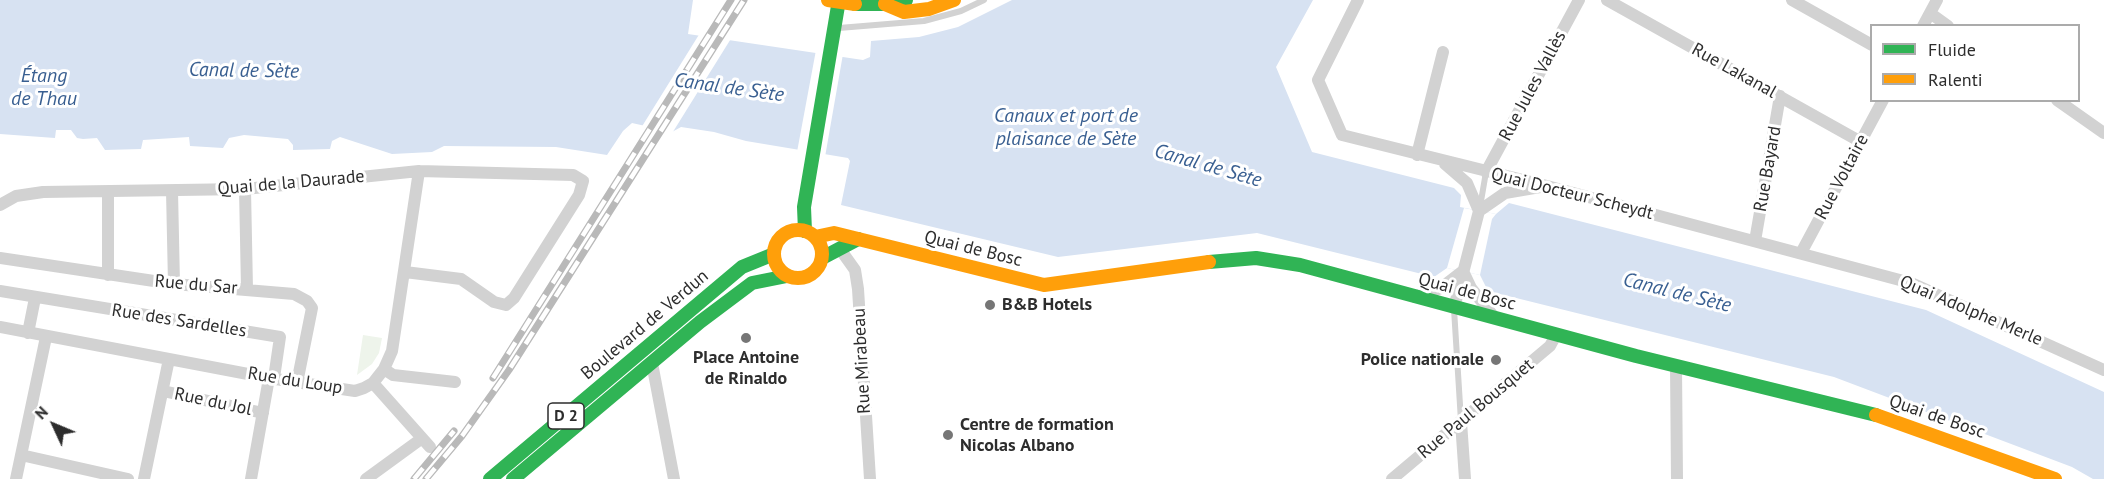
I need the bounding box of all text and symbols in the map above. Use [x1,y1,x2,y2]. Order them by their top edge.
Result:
legend [1870,24,2080,102]
street label: Rue Jules Vallès [1495,27,1571,145]
text: Fluide [1928,38,1976,61]
street label: Rue Lakanal [1688,39,1780,103]
water label: Canal de Sète [189,58,299,84]
water label: Étang de Thau [11,64,77,111]
water label: Canal de Sète [673,68,785,108]
text: Ralenti [1928,68,1983,91]
water label: Canaux et port de plaisance de Sète [994,104,1138,151]
street label: Rue Bayard [1750,124,1786,214]
street label: Rue Voltaire [1811,131,1873,223]
water label: Canal de Sète [1152,139,1264,193]
street label: Quai Docteur Scheydt [1489,163,1655,225]
street label: Quai de la Daurade [217,166,365,200]
street label: Quai de Bosc [922,226,1024,272]
street label: Boulevard de Verdun [577,265,713,385]
water label: Canal de Sète [1620,268,1734,318]
street label: Quai de Bosc [1416,269,1518,315]
street label: Rue du Sar [154,271,238,299]
street label: Quai Adolphe Merle [1896,271,2046,351]
place label: B&B Hotels [1002,294,1092,316]
marker: B&B Hotels [983,298,997,312]
street label: Rue des Sardelles [110,300,248,342]
street label: Rue Mirabeau [848,308,876,414]
marker: Place Antoine de Rinaldo [739,331,753,345]
place label: Place Antoine de Rinaldo [693,347,799,389]
place label: Police nationale [1361,349,1484,371]
marker: Police nationale [1489,353,1503,367]
street label: Rue Paul Bousquet [1414,354,1538,464]
street label: Rue du Loup [246,363,344,399]
street label: Rue du Jol [172,383,254,421]
street label: Quai de Bosc [1886,390,1988,444]
north arrow [24,395,84,455]
text: N [30,402,52,423]
road number: D 2 [548,403,584,429]
place label: Centre de formation Nicolas Albano [960,414,1114,456]
marker: Centre de formation Nicolas Albano [941,428,955,442]

